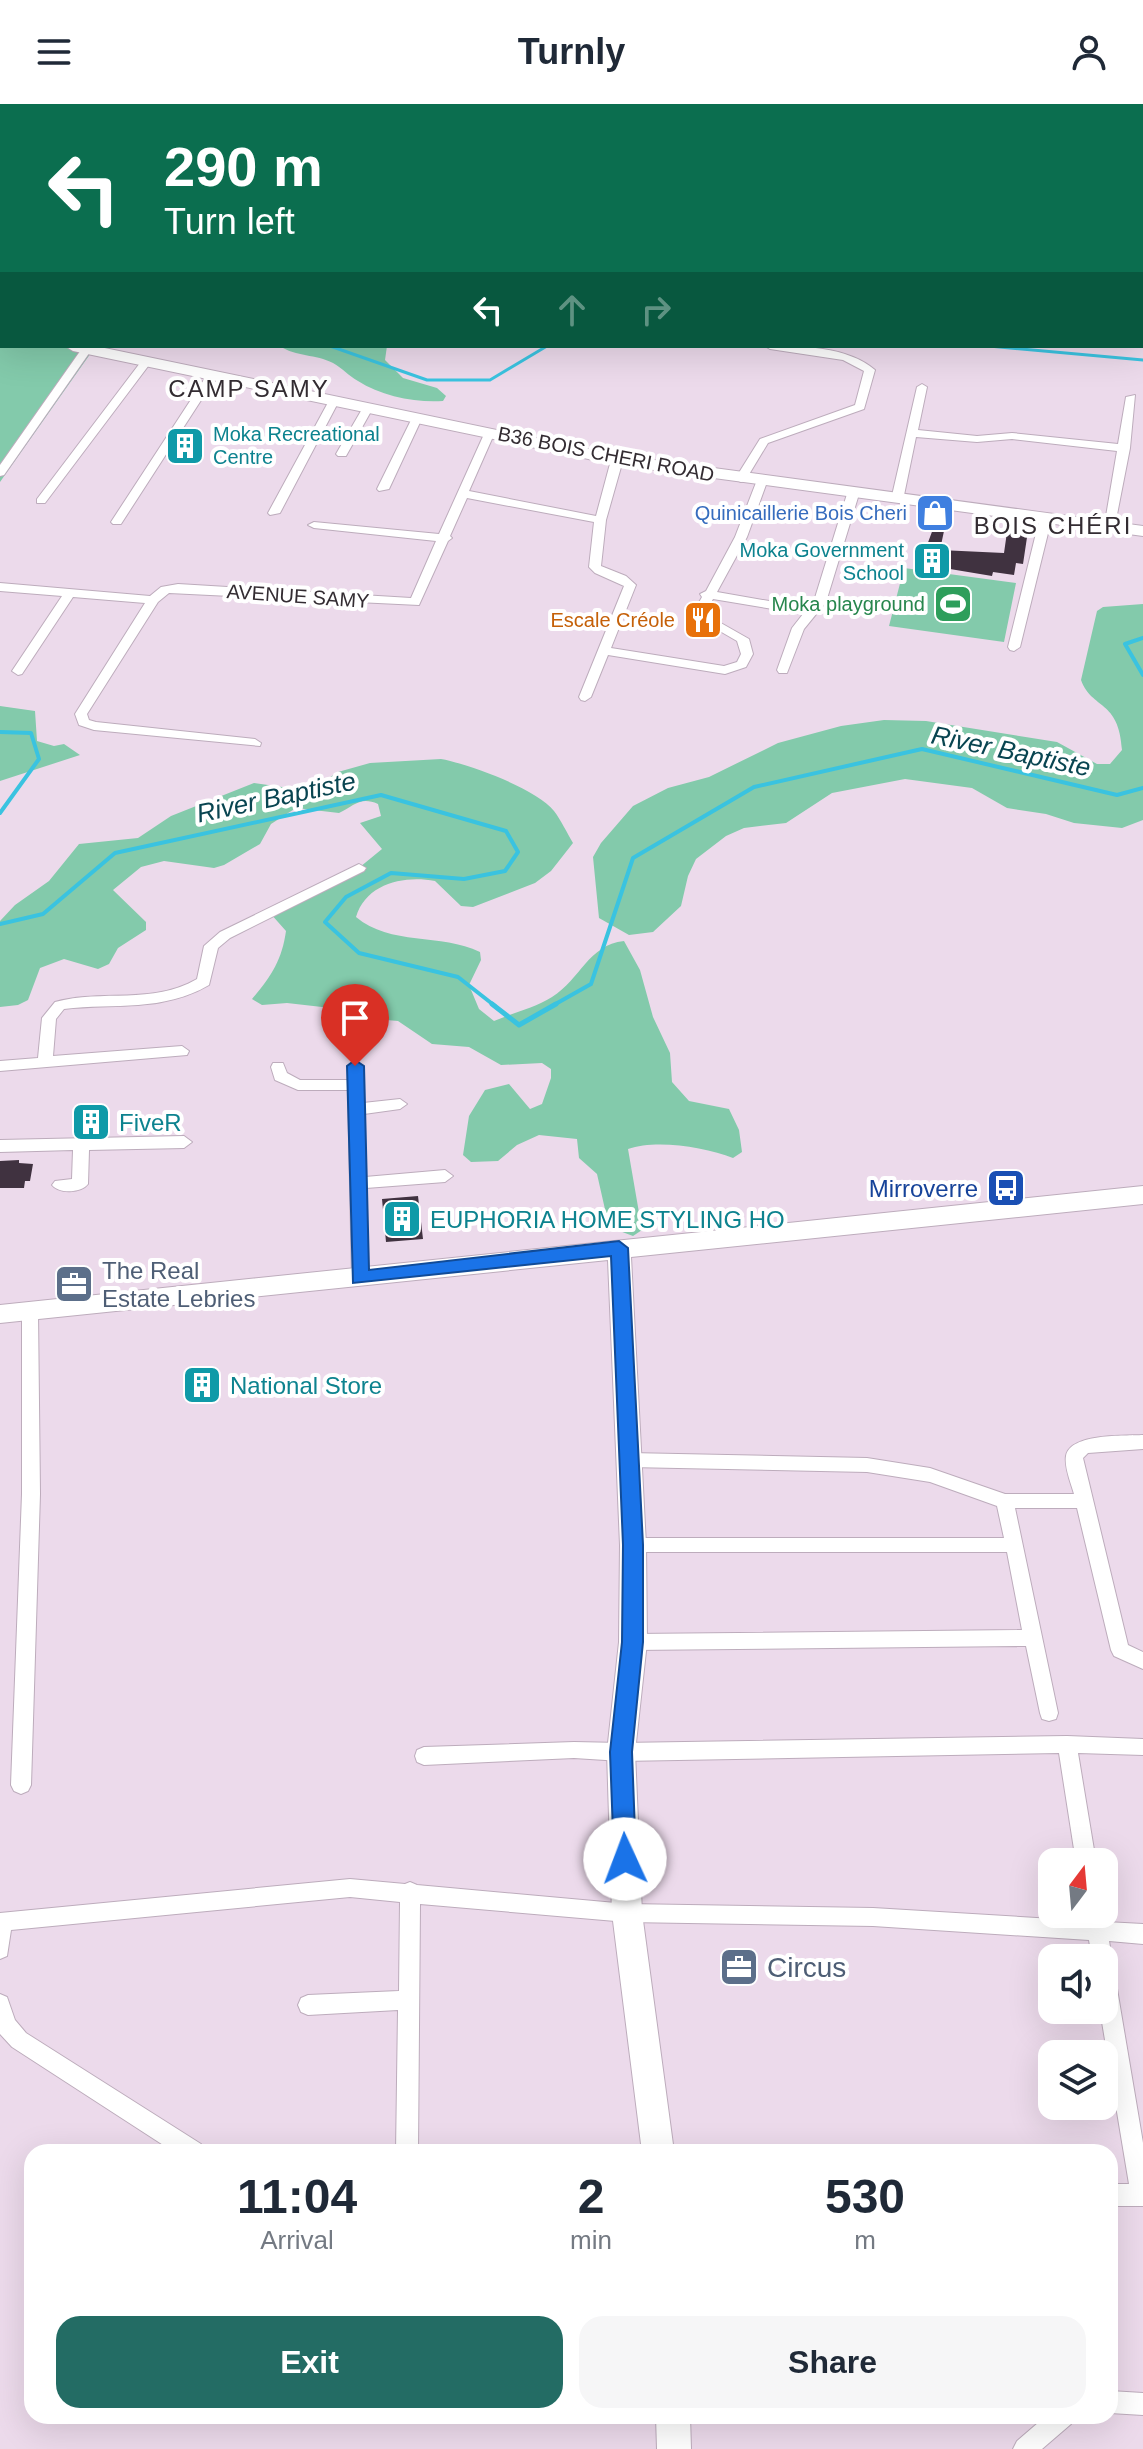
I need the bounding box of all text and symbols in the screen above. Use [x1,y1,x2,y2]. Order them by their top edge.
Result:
icon: menu [32,30,76,74]
icon: person [1067,30,1111,74]
text: Turnly [518,31,625,72]
text: 290 m [164,135,323,198]
icon: left [32,136,136,240]
text: Turn left [164,201,295,242]
icon: left [466,288,510,332]
icon: ahead [550,288,594,332]
icon: right [634,288,678,332]
district label: CAMP SAMY [168,375,330,402]
street label: B36 BOIS CHERI ROAD [496,422,716,486]
place label: Moka Recreational Centre [213,423,380,468]
building icon: Moka Recreational Centre [164,425,206,467]
shop icon: Quinicaillerie Bois Cheri [914,492,956,534]
place label: Quinicaillerie Bois Cheri [695,502,907,524]
district label: BOIS CHÉRI [974,512,1132,539]
place label: Moka Government School [739,539,904,584]
building icon: Moka Government School [911,540,953,582]
street label: AVENUE SAMY [226,580,370,612]
sports icon: Moka playground [932,583,974,625]
place label: Moka playground [772,593,925,615]
restaurant icon: Escale Créole [682,599,724,641]
place label: Escale Créole [550,609,675,631]
water label: River Baptiste [929,720,1093,782]
water label: River Baptiste [194,766,358,828]
pin [321,984,389,1066]
icon: arrive [333,996,377,1040]
building icon: FiveR [70,1101,112,1143]
place label: FiveR [119,1109,182,1136]
bus stop icon: Mirroverre [985,1167,1027,1209]
place label: Mirroverre [869,1175,978,1202]
building icon: EUPHORIA HOME STYLING HO [381,1198,423,1240]
place label: EUPHORIA HOME STYLING HO [430,1206,785,1233]
place label: The Real Estate Lebries [102,1257,255,1312]
office icon: The Real Estate Lebries [53,1263,95,1305]
building icon: National Store [181,1364,223,1406]
place label: National Store [230,1372,382,1399]
position arrow [583,1817,667,1901]
north arrow [1038,1848,1118,1928]
map controls [1038,1848,1118,2120]
button: sound [1038,1944,1118,2024]
office icon: Circus [718,1946,760,1988]
place label: Circus [767,1952,846,1983]
button: layers [1038,2040,1118,2120]
text: 11:04 [237,2170,357,2223]
text: 2 [578,2170,604,2223]
text: 530 [825,2170,905,2223]
text: Arrival [260,2225,334,2255]
text: min [570,2225,612,2255]
text: m [854,2225,876,2255]
button: Exit [56,2316,563,2408]
button: Share [579,2316,1086,2408]

